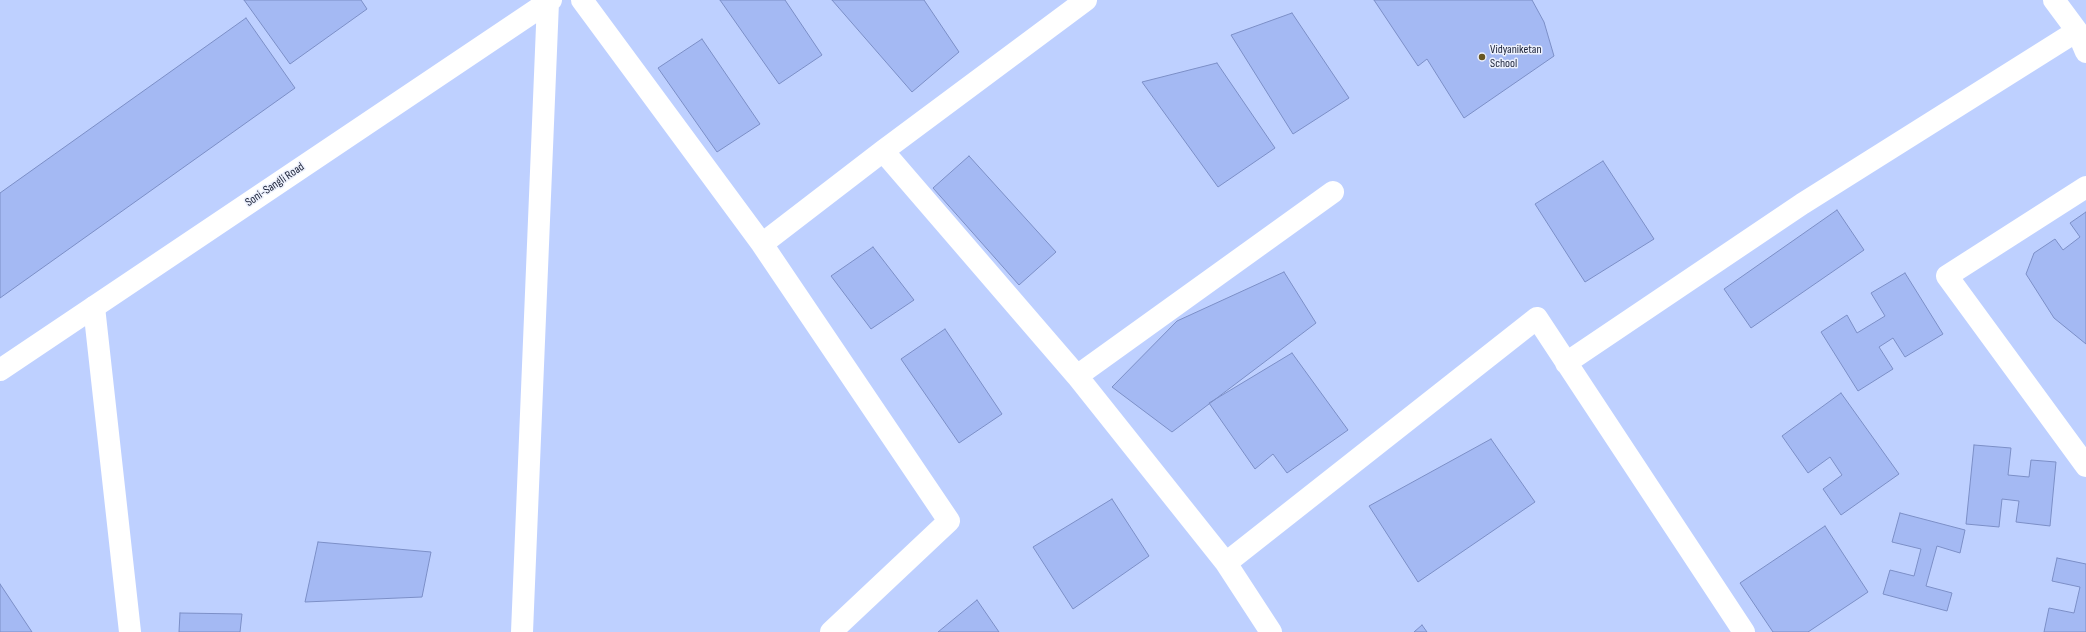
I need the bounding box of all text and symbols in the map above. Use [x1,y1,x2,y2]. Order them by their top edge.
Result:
place label: Vidyaniketan School [1490,43,1542,71]
marker: Vidyaniketan School [1477,52,1487,62]
street label: Soni-Sangli Road [243,160,307,210]

